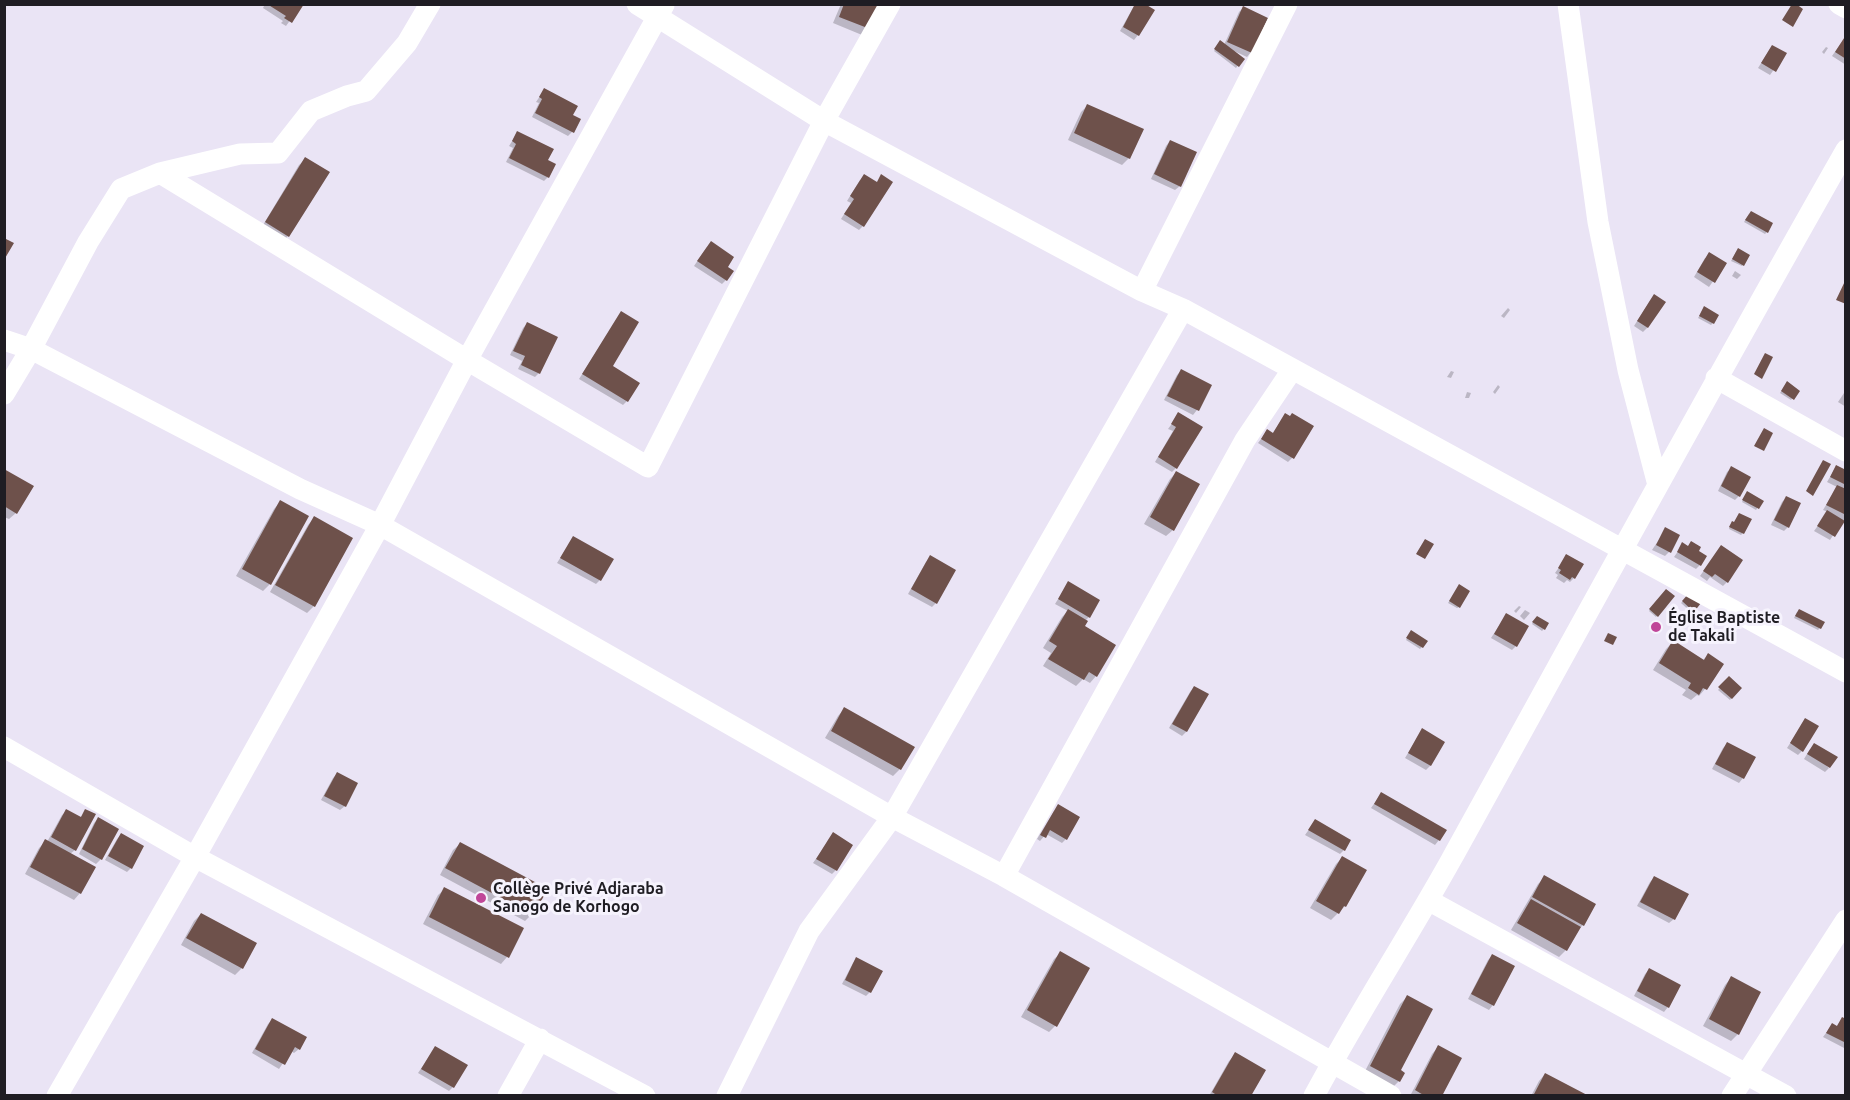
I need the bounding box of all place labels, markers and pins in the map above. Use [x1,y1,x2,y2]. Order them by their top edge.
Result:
place label: Église Baptiste de Takali [1668,608,1780,646]
marker: Église Baptiste de Takali [1649,620,1663,634]
place label: Collège Privé Adjaraba Sanogo de Korhogo [493,879,664,917]
marker: Collège Privé Adjaraba Sanogo de Korhogo [474,891,488,905]

